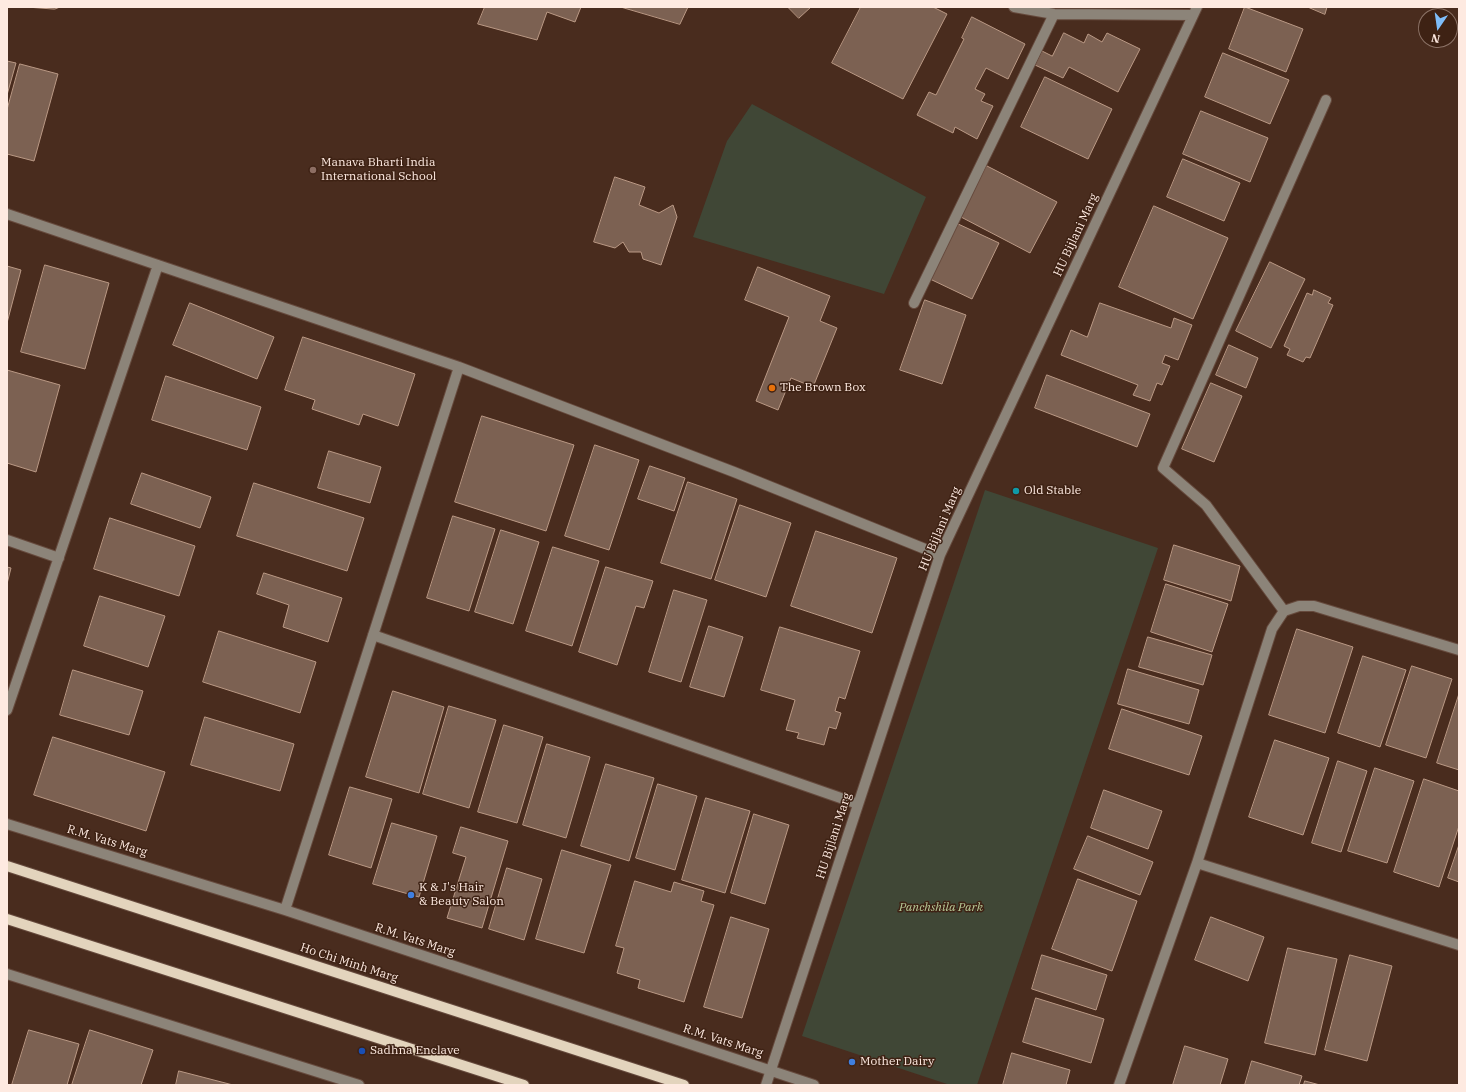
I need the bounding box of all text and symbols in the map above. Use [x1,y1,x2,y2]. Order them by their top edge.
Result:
north arrow [1418,8,1458,48]
text: N [1430,31,1441,47]
place label: Manava Bharti India International School [321,156,436,184]
marker: Manava Bharti India International School [308,165,318,175]
street label: HU Bijlani Marg [1051,191,1101,279]
place label: The Brown Box [780,381,866,395]
marker: The Brown Box [767,383,777,393]
place label: Old Stable [1024,484,1081,498]
street label: HU Bijlani Marg [916,485,964,573]
marker: Old Stable [1011,486,1021,496]
street label: HU Bijlani Marg [813,791,855,881]
street label: R.M. Vats Marg [65,822,149,860]
place label: K & J's Hair & Beauty Salon [419,881,504,909]
marker: K & J's Hair & Beauty Salon [406,890,416,900]
park label: Panchshila Park [899,901,983,915]
street label: R.M. Vats Marg [373,920,457,960]
street label: Ho Chi Minh Marg [298,940,400,986]
street label: R.M. Vats Marg [681,1021,765,1061]
place label: Sadhna Enclave [370,1044,460,1058]
marker: Sadhna Enclave [357,1046,367,1056]
place label: Mother Dairy [860,1055,934,1069]
marker: Mother Dairy [847,1057,857,1067]

